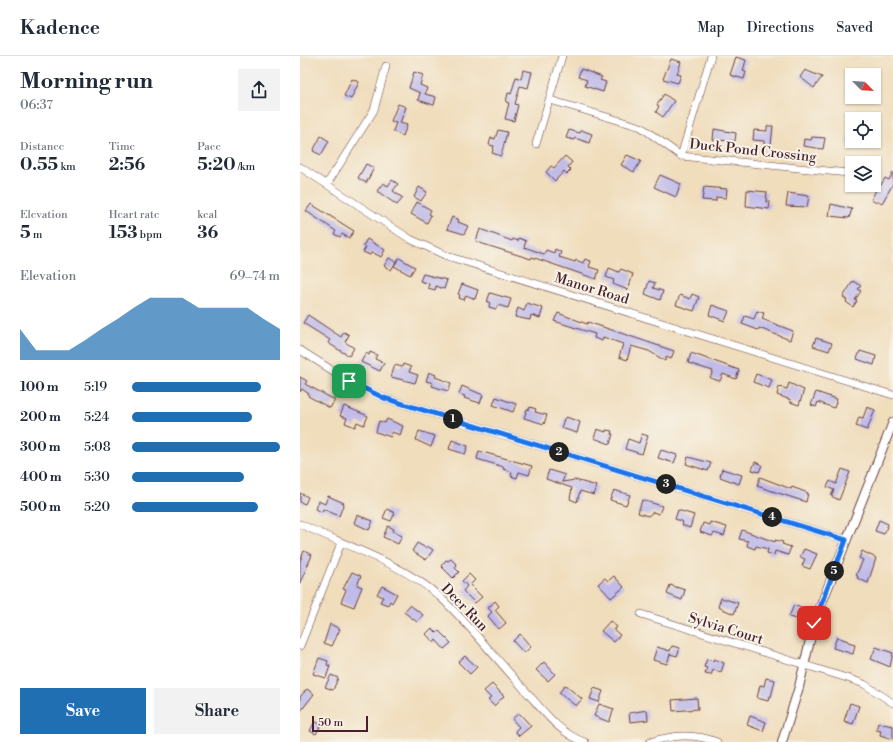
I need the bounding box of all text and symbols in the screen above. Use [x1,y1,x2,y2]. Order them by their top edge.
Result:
text: Kadence [20,16,100,40]
text: Map [697,19,725,37]
text: Directions [747,19,814,37]
text: Saved [836,19,873,37]
text: Morning run [20,68,153,95]
north arrow [845,68,881,104]
map controls [845,68,881,192]
button: share [238,69,280,111]
text: 06:37 [20,97,53,113]
button: locate [845,112,881,148]
street label: Duck Pond Crossing [688,135,818,167]
text: Distance [20,140,64,154]
text: Time [109,140,135,154]
text: Pace [197,140,221,154]
text: 0.55 [20,154,58,176]
text: 2:56 [109,154,145,176]
text: 5:20 [197,154,236,176]
button: layers [845,156,881,192]
text: km [58,160,76,174]
text: /km [236,160,255,174]
text: Elevation [20,208,68,222]
text: Heart rate [109,208,159,222]
text: kcal [197,208,217,222]
text: 5 [20,222,31,244]
text: 153 [109,222,138,244]
text: 36 [197,222,218,244]
text: m [31,228,42,242]
text: bpm [138,228,162,242]
text: Elevation [20,268,76,284]
text: 69–74 m [230,268,280,284]
street label: Manor Road [552,269,631,309]
pin [332,364,366,398]
icon: arrive [338,370,360,392]
text: 100 m [20,379,59,395]
text: 5:19 [84,379,107,395]
text: 200 m [20,409,61,425]
text: 5:24 [84,409,109,425]
pin: 1 [443,409,463,429]
text: 1 [450,412,456,426]
text: 300 m [20,439,61,455]
text: 5:08 [84,439,111,455]
pin: 2 [549,442,569,462]
text: 2 [556,445,562,459]
text: 400 m [20,469,62,485]
text: 5:30 [84,469,110,485]
pin: 3 [656,474,676,494]
text: 3 [663,477,669,491]
text: 500 m [20,499,61,515]
text: 5:20 [84,499,110,515]
pin: 4 [762,507,782,527]
text: 4 [768,510,776,524]
pin: 5 [824,561,844,581]
text: 5 [831,564,837,578]
street label: Deer Run [437,580,492,636]
pin [797,606,831,640]
street label: Sylvia Court [686,609,765,649]
icon: check [803,612,825,634]
button: Save [20,688,146,734]
button: Share [154,688,280,734]
scale bar [312,714,368,733]
text: 50 m [318,716,343,730]

